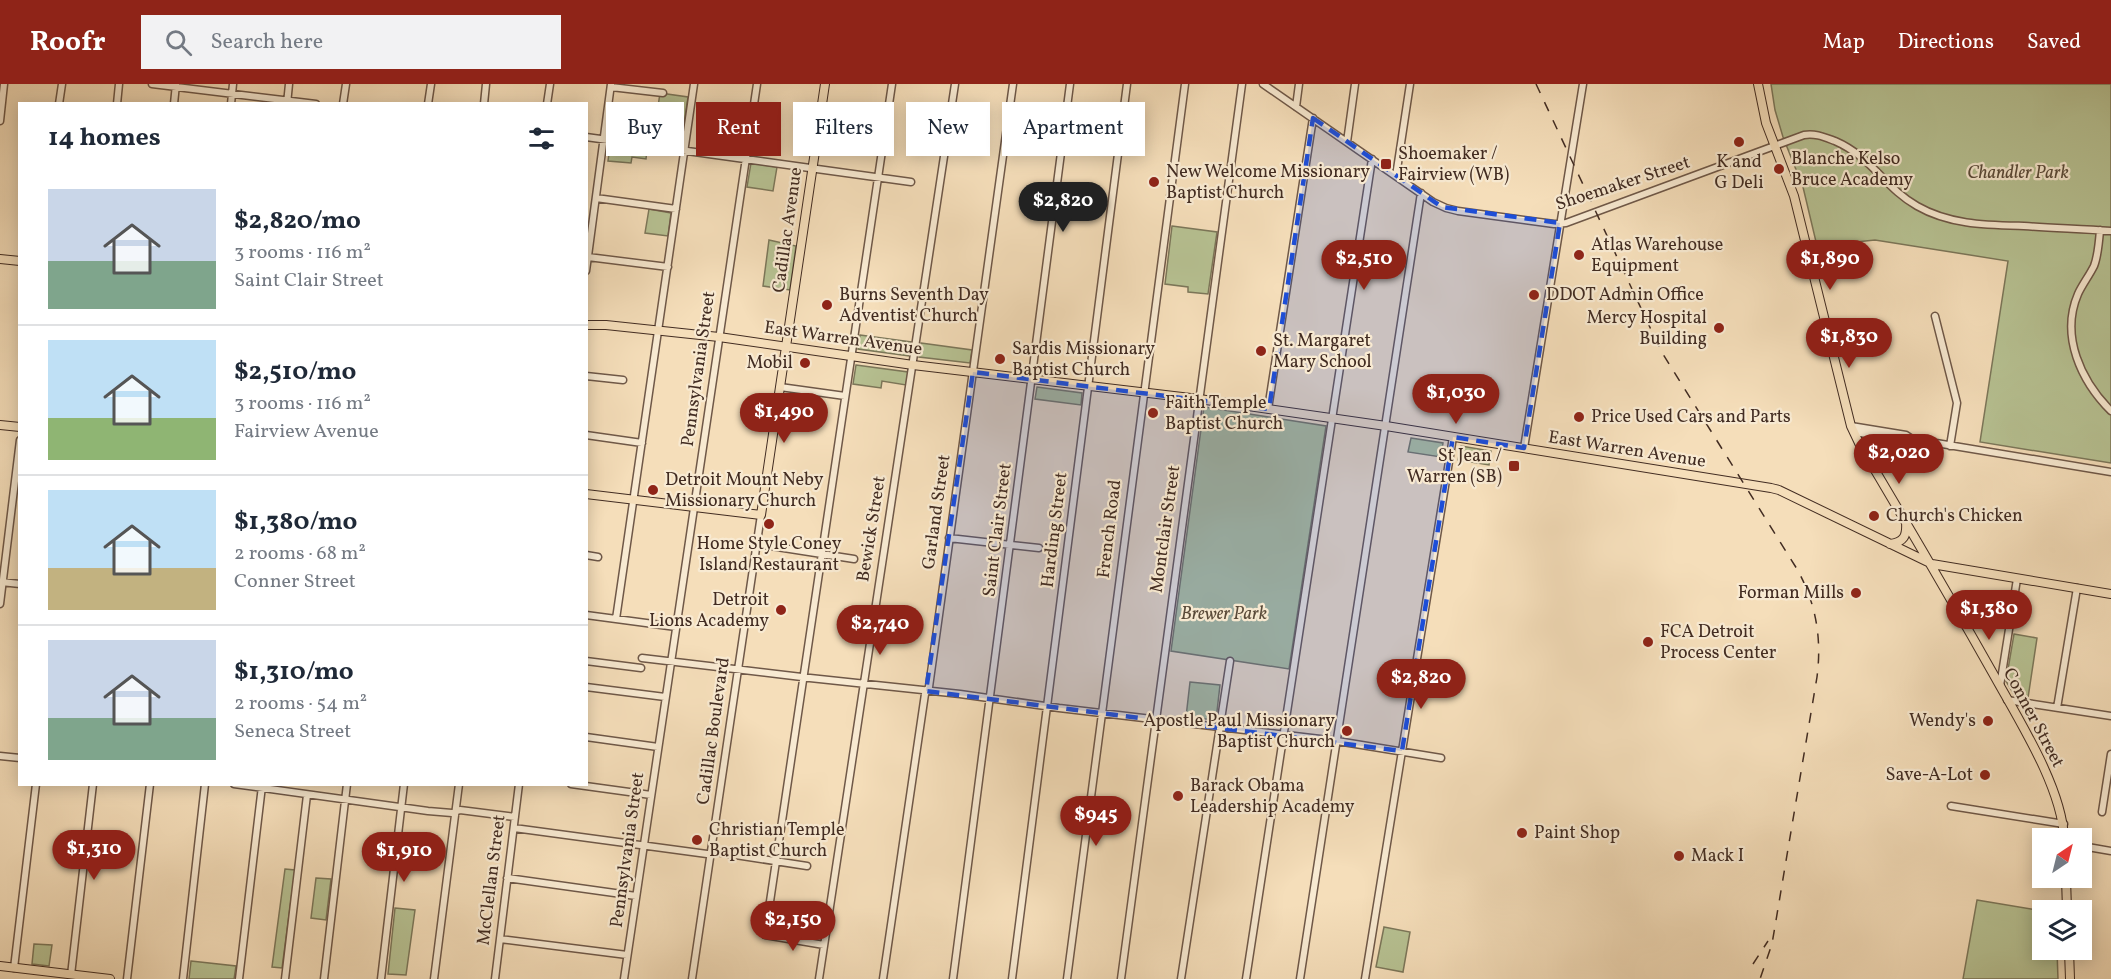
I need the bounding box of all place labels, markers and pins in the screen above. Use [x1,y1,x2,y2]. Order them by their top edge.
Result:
marker: K and G Deli [1732,135,1746,149]
place label: Shoemaker / Fairview (WB) [1398,142,1509,188]
place label: Blanche Kelso Bruce Academy [1791,147,1913,193]
place label: K and G Deli [1714,150,1764,196]
marker: Shoemaker / Fairview (WB) [1379,157,1393,171]
place label: New Welcome Missionary Baptist Church [1166,160,1370,206]
marker: Blanche Kelso Bruce Academy [1772,162,1786,176]
marker: New Welcome Missionary Baptist Church [1147,175,1161,189]
pin: $2,820 [1014,182,1112,233]
place label: Atlas Warehouse Equipment [1591,233,1723,279]
pin: $2,510 [1315,240,1413,291]
pin: $1,890 [1781,240,1879,291]
marker: Atlas Warehouse Equipment [1572,248,1586,262]
place label: Burns Seventh Day Adventist Church [839,283,989,329]
place label: DDOT Admin Office [1546,283,1704,308]
marker: DDOT Admin Office [1527,288,1541,302]
marker: Burns Seventh Day Adventist Church [820,298,834,312]
place label: Mercy Hospital Building [1586,306,1707,352]
pin: $1,830 [1800,318,1898,369]
marker: Mercy Hospital Building [1712,321,1726,335]
place label: St. Margaret Mary School [1273,329,1372,375]
place label: Sardis Missionary Baptist Church [1012,337,1155,383]
marker: St. Margaret Mary School [1254,344,1268,358]
place label: Mobil [747,351,793,376]
marker: Sardis Missionary Baptist Church [993,352,1007,366]
marker: Mobil [798,356,812,370]
pin: $1,030 [1407,374,1505,425]
place label: Faith Temple Baptist Church [1165,391,1284,437]
pin: $1,490 [735,393,833,444]
place label: Price Used Cars and Parts [1591,405,1791,430]
marker: Faith Temple Baptist Church [1146,406,1160,420]
marker: Price Used Cars and Parts [1572,410,1586,424]
pin: $2,020 [1850,434,1948,485]
place label: St Jean / Warren (SB) [1407,444,1502,490]
marker: St Jean / Warren (SB) [1507,459,1521,473]
place label: Detroit Mount Neby Missionary Church [665,468,824,514]
marker: Detroit Mount Neby Missionary Church [646,483,660,497]
place label: Church's Chicken [1886,504,2023,529]
marker: Church's Chicken [1867,509,1881,523]
marker: Home Style Coney Island Restaurant [762,517,776,531]
place label: Home Style Coney Island Restaurant [697,532,842,578]
place label: Forman Mills [1738,581,1844,606]
marker: Forman Mills [1849,586,1863,600]
place label: Detroit Lions Academy [649,588,769,634]
pin: $1,380 [1940,590,2038,641]
marker: Detroit Lions Academy [774,603,788,617]
pin: $2,740 [831,605,929,656]
place label: FCA Detroit Process Center [1660,620,1777,666]
marker: FCA Detroit Process Center [1641,635,1655,649]
pin: $2,820 [1372,659,1470,710]
place label: Apostle Paul Missionary Baptist Church [1143,709,1335,755]
place label: Wendy's [1909,709,1976,734]
marker: Wendy's [1981,714,1995,728]
marker: Apostle Paul Missionary Baptist Church [1340,724,1354,738]
place label: Save-A-Lot [1886,763,1973,788]
marker: Save-A-Lot [1978,768,1992,782]
place label: Barack Obama Leadership Academy [1190,774,1355,820]
marker: Barack Obama Leadership Academy [1171,789,1185,803]
pin: $945 [1060,796,1132,847]
place label: Christian Temple Baptist Church [709,818,844,864]
place label: Paint Shop [1534,821,1620,846]
marker: Paint Shop [1515,826,1529,840]
pin: $1,310 [45,830,143,881]
pin: $1,910 [355,832,453,883]
marker: Christian Temple Baptist Church [690,833,704,847]
place label: Mack I [1691,844,1744,869]
marker: Mack I [1672,849,1686,863]
pin: $2,150 [744,901,842,952]

